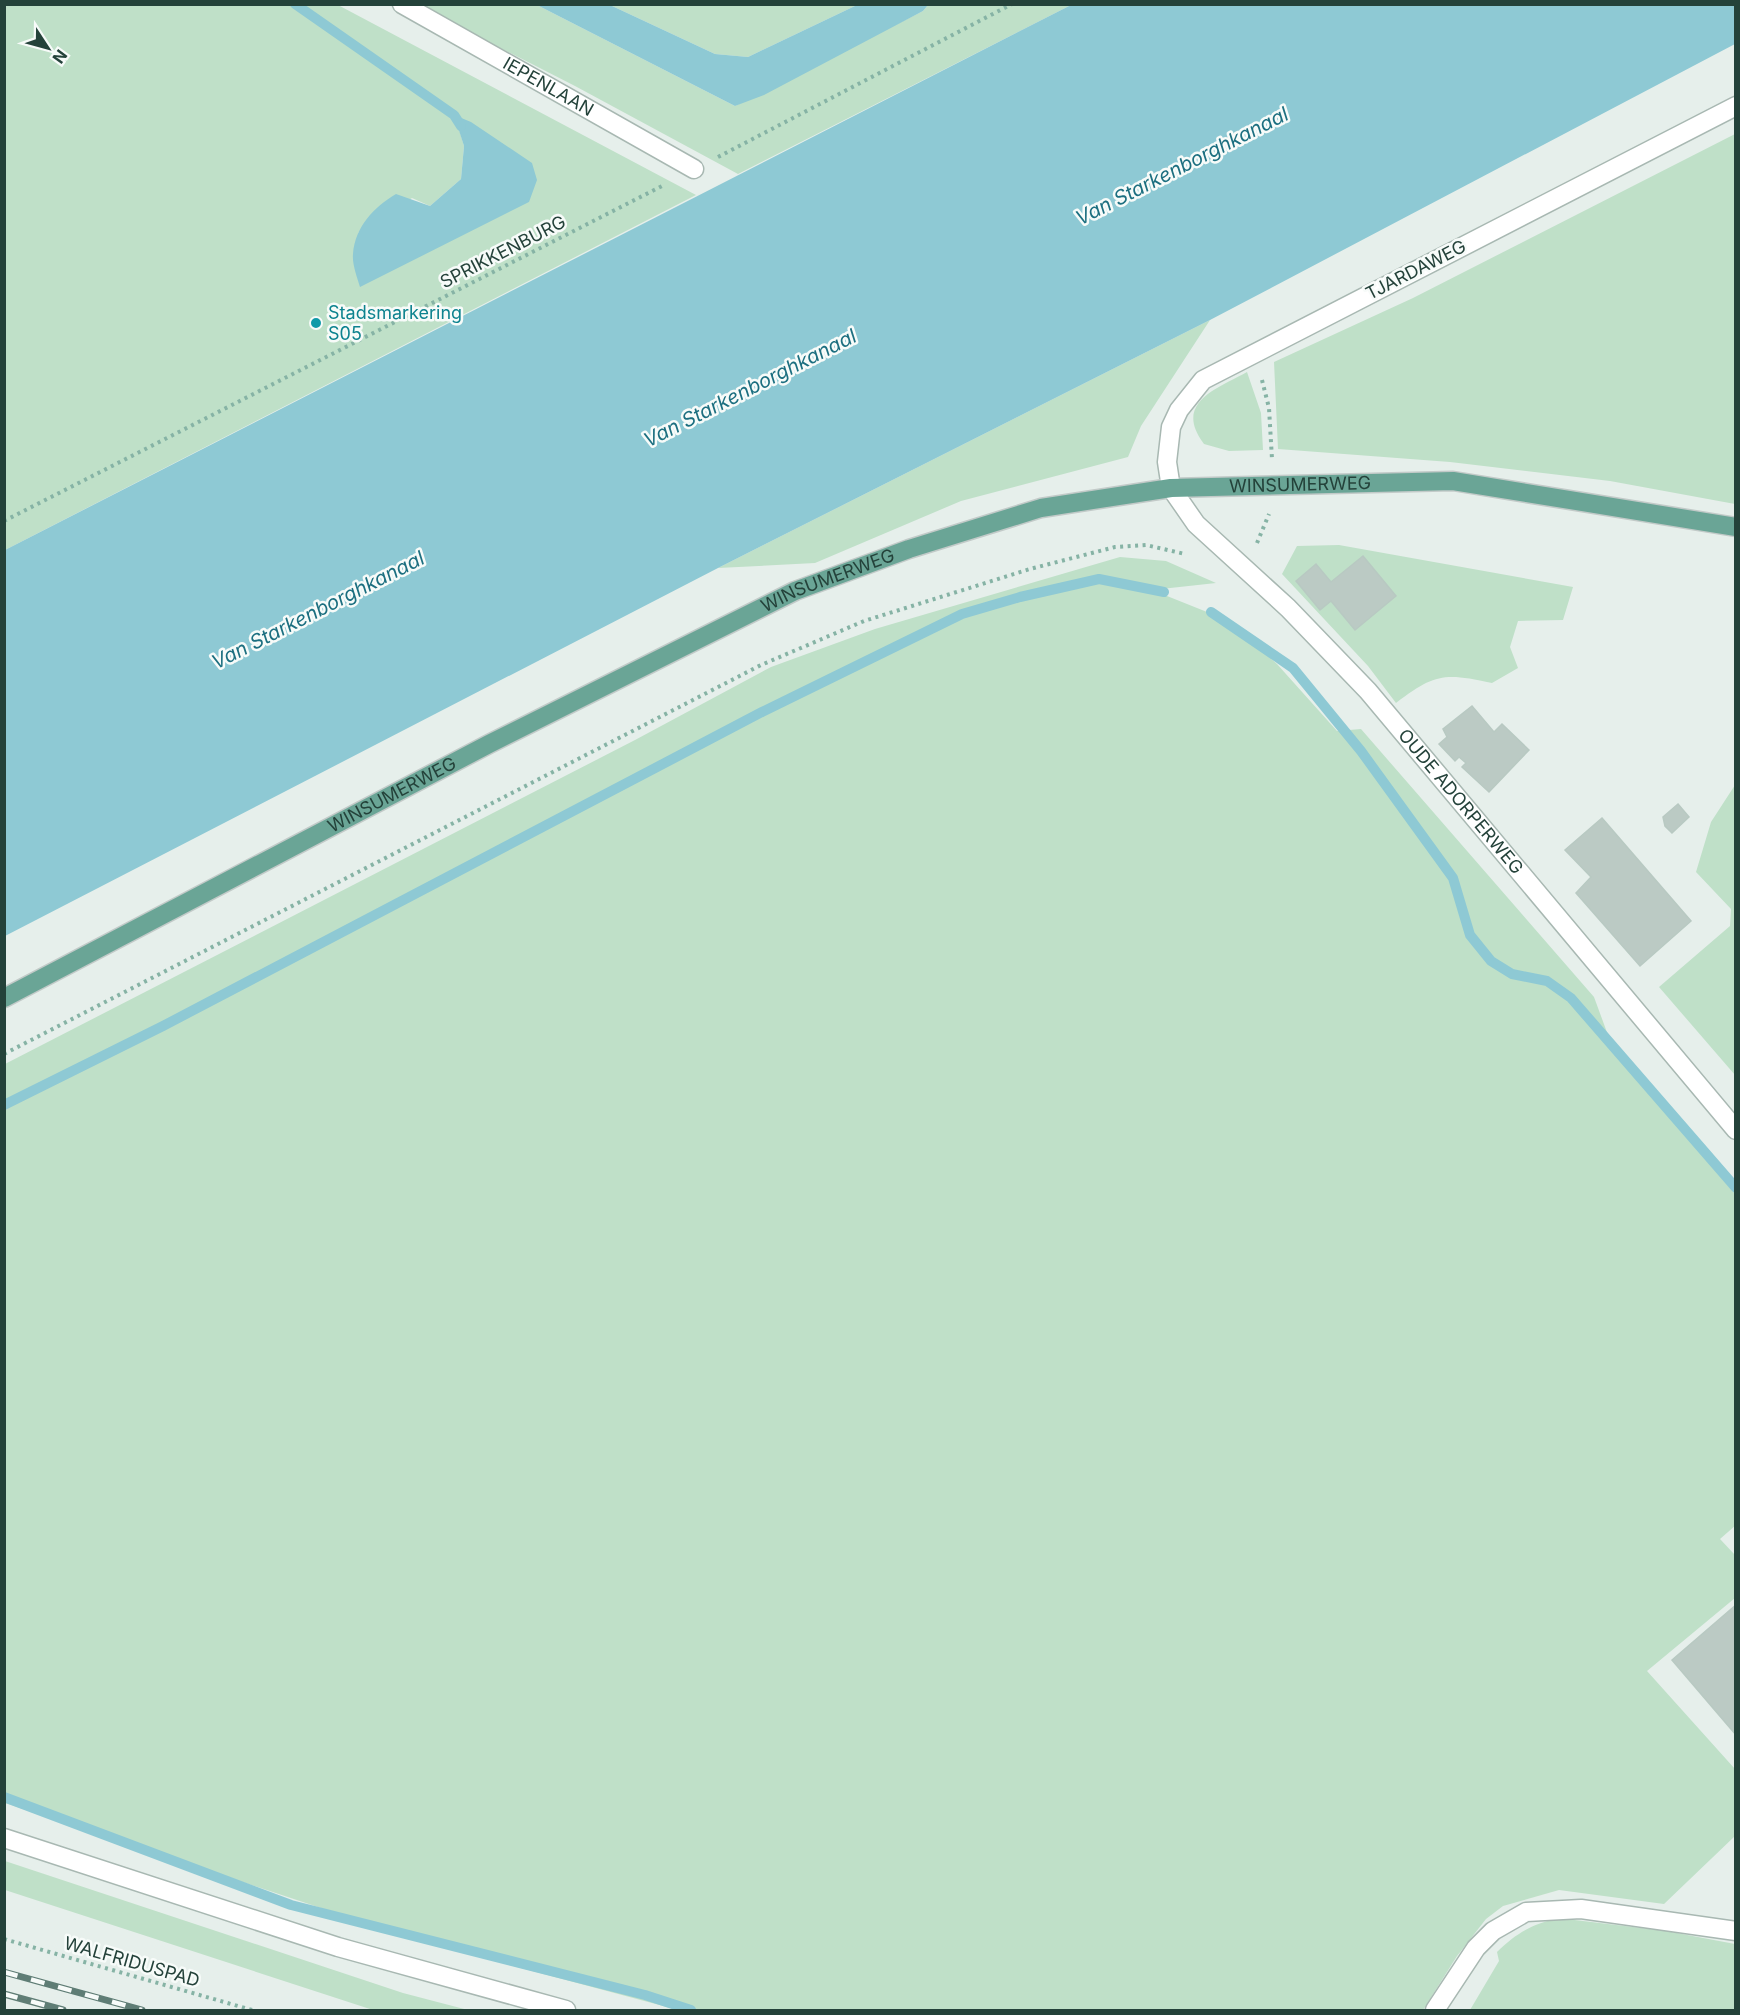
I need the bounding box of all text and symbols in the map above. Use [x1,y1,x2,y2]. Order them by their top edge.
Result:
north arrow [18,18,78,78]
text: N [48,46,72,68]
street label: IEPENLAAN [500,52,597,120]
water label: Van Starkenborghkanaal [1072,102,1292,230]
street label: SPRIKKENBURG [436,211,569,292]
street label: TJARDAWEG [1362,235,1469,304]
place label: Stadsmarkering S05 [328,302,462,344]
marker: Stadsmarkering S05 [309,316,323,330]
water label: Van Starkenborghkanaal [640,324,860,452]
street label: WINSUMERWEG [1229,472,1371,497]
street label: WINSUMERWEG [757,544,897,616]
water label: Van Starkenborghkanaal [208,546,428,674]
street label: OUDE ADORPERWEG [1394,724,1528,878]
street label: WINSUMERWEG [324,752,459,837]
street label: WALFRIDUSPAD [62,1932,202,1991]

